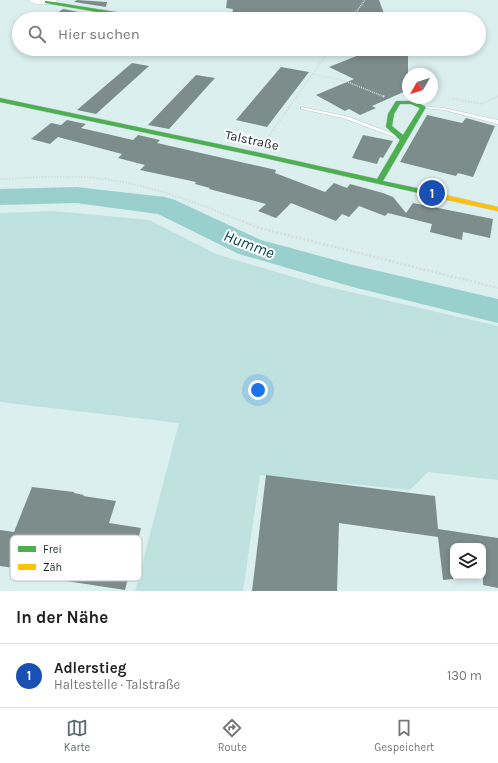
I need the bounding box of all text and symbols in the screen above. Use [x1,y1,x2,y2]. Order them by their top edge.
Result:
search box [12,12,486,56]
icon: search [26,23,48,45]
text: Hier suchen [58,25,140,43]
north arrow [402,68,438,104]
street label: Talstraße [224,127,280,153]
pin: 1 [419,178,445,208]
water label: Humme [221,226,278,263]
your location [248,380,268,400]
legend [10,535,142,581]
text: Frei [43,543,62,556]
map controls [450,543,486,579]
button: layers [450,543,486,579]
text: Zäh [43,561,62,574]
text: In der Nähe [16,607,108,627]
text: Adlerstieg [54,659,126,677]
text: 1 [27,668,31,683]
text: 130 m [447,668,482,683]
text: Haltestelle · Talstraße [54,677,180,692]
tab: Karte [64,717,90,754]
tab: Route [218,717,247,754]
tab: Gespeichert [374,717,434,754]

